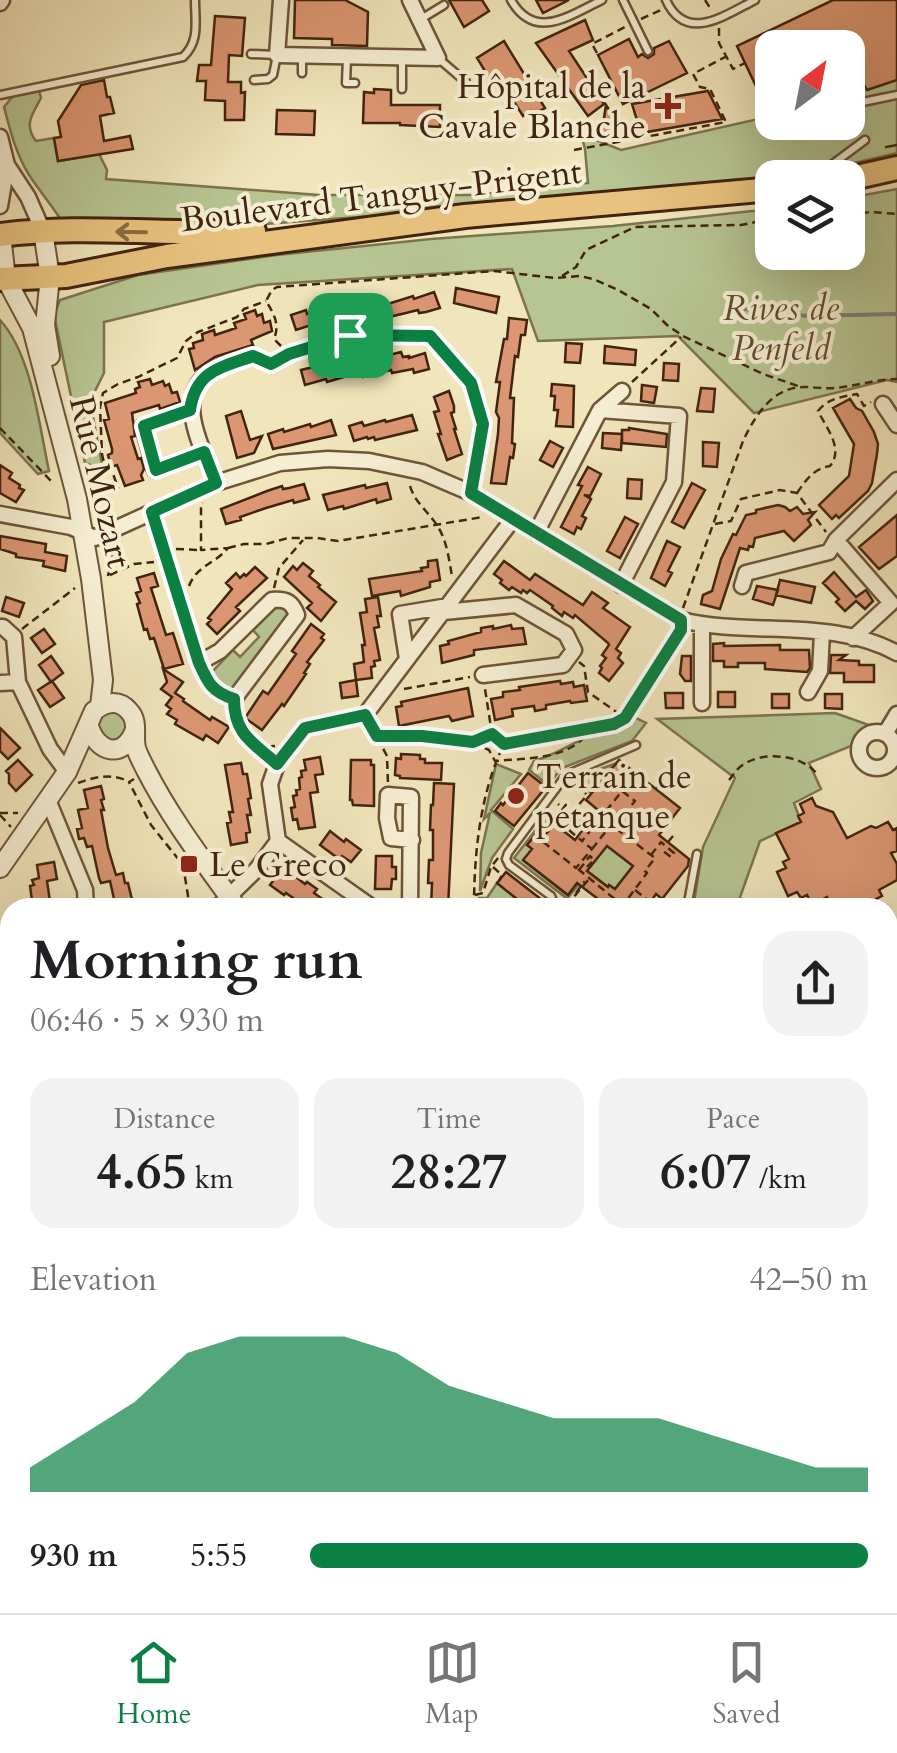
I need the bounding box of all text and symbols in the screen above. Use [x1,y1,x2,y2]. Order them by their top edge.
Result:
north arrow [755,30,865,140]
map controls [755,30,865,270]
place label: Hôpital de la Cavale Blanche [418,63,646,151]
marker: Hôpital de la Cavale Blanche [655,93,681,119]
street label: Boulevard Tanguy-Prigent [178,148,584,244]
button: layers [755,160,865,270]
one-way arrow [115,223,147,242]
park label: Rives de Penfeld [723,285,840,373]
pin [308,293,393,378]
icon: arrive [323,308,378,363]
street label: Rue Mozart [57,391,143,573]
place label: Terrain de pétanque [536,753,692,841]
marker: Terrain de pétanque [505,785,527,807]
place label: Le Greco [209,841,347,889]
marker: Le Greco [178,853,200,875]
text: Morning run [30,924,363,998]
button: share [763,931,868,1036]
text: 06:46 · 5 × 930 m [30,999,264,1043]
text: Distance [113,1100,216,1138]
text: Time [417,1100,481,1138]
text: Pace [706,1100,760,1138]
text: 4.65 [96,1138,187,1206]
text: 28:27 [391,1138,507,1206]
text: 6:07 [660,1138,751,1206]
text: km [187,1160,233,1198]
text: /km [751,1160,807,1198]
text: Elevation [30,1258,157,1302]
text: 42–50 m [749,1258,868,1302]
text: 930 m [30,1534,117,1578]
text: 5:55 [190,1534,247,1578]
tab: Home [117,1635,191,1733]
tab: Map [425,1635,480,1733]
tab: Saved [713,1635,780,1733]

